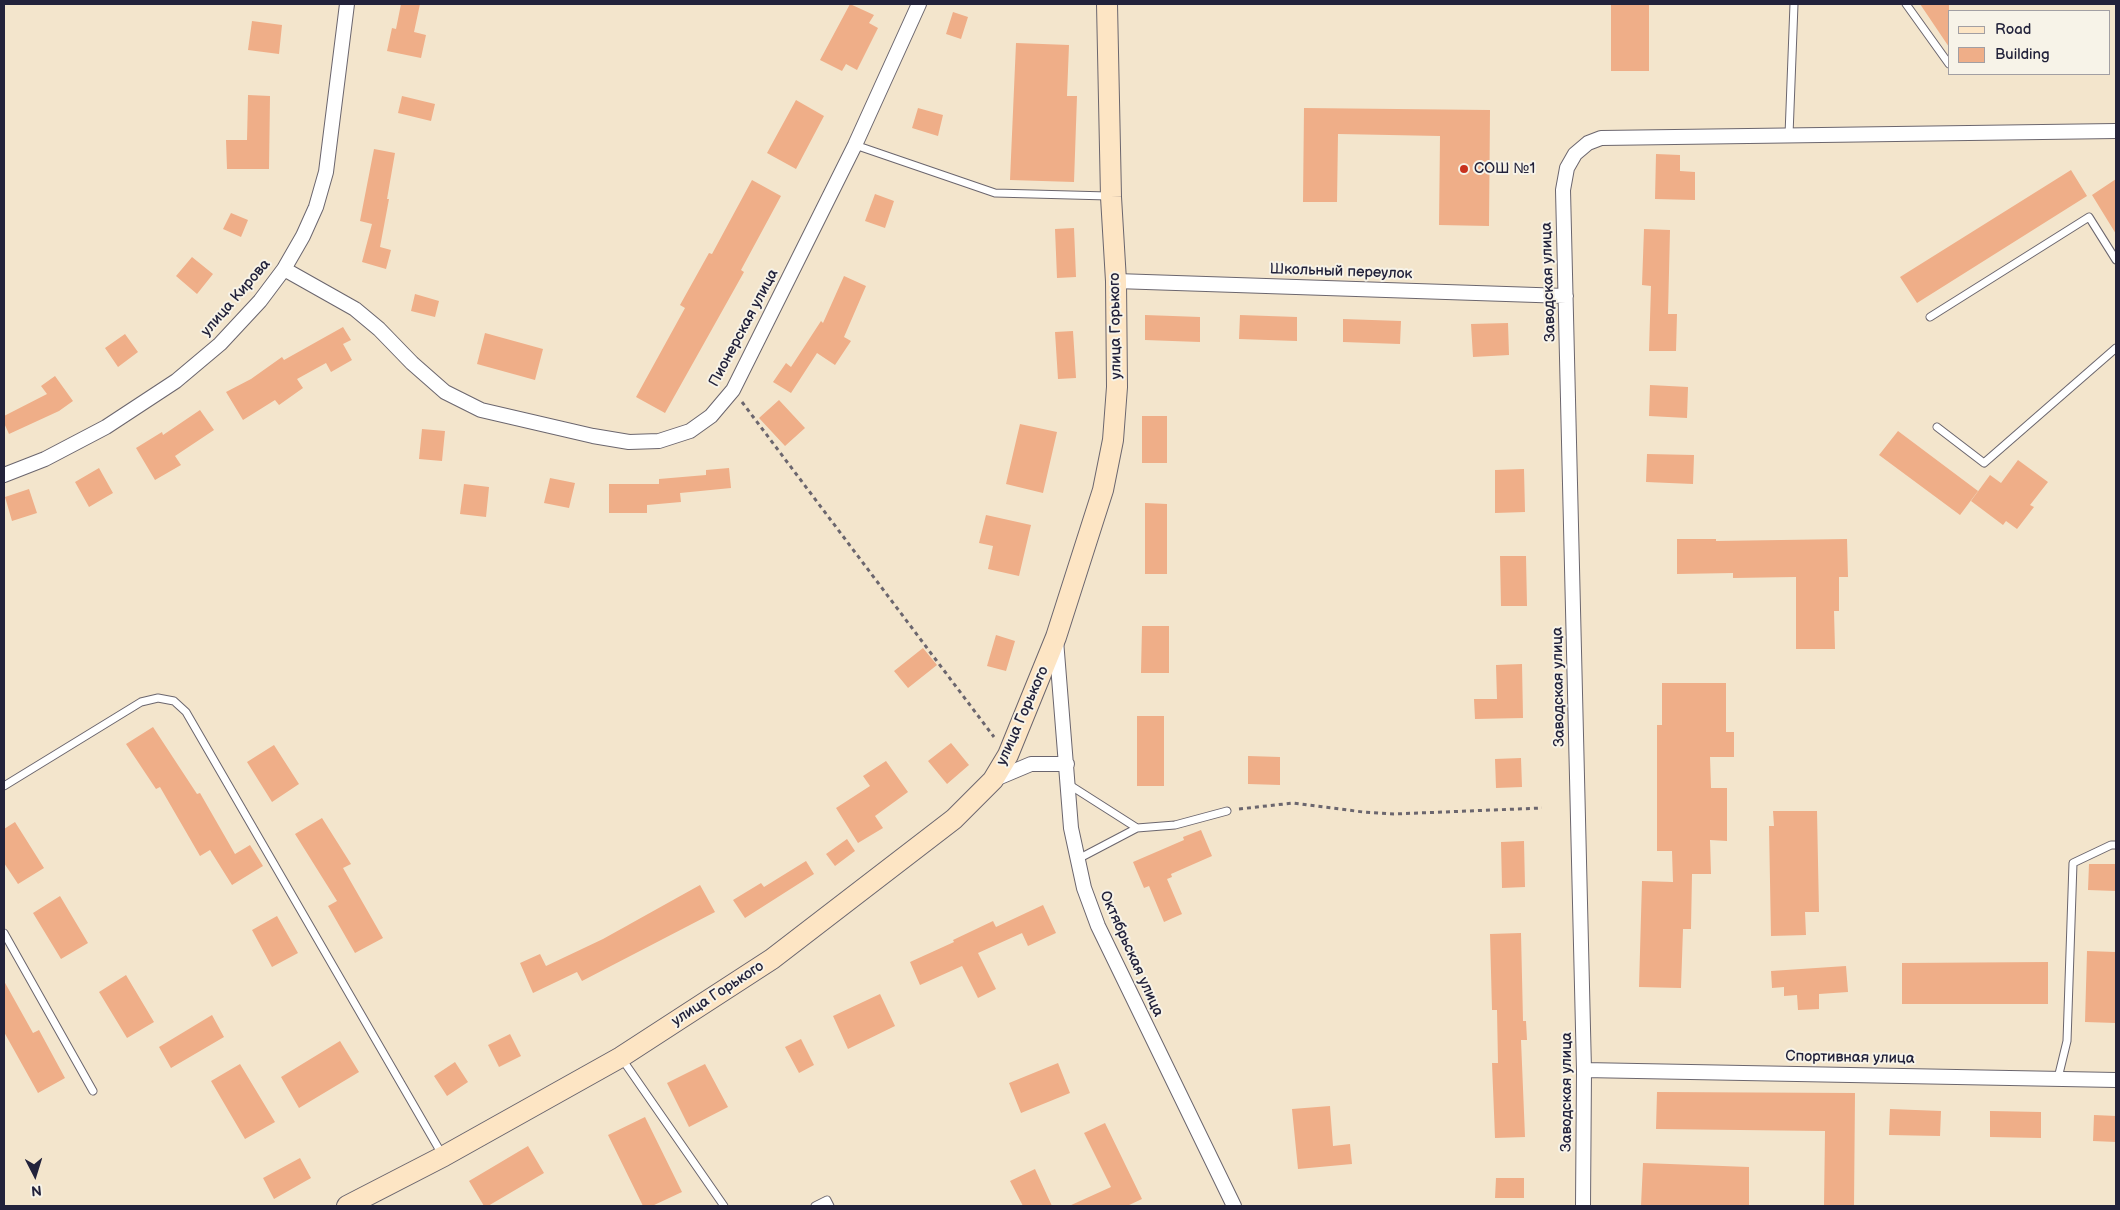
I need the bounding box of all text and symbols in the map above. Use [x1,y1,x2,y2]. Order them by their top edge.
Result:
legend [1948,10,2110,75]
text: Road [1995,20,2031,39]
text: Building [1995,45,2050,64]
place label: СОШ №1 [1474,160,1535,178]
marker: СОШ №1 [1458,163,1470,175]
street label: Заводская улица [1538,222,1560,342]
street label: улица Кирова [198,256,274,340]
street label: Школьный переулок [1269,261,1413,283]
street label: Пионерская улица [705,266,783,390]
street label: улица Горького [1106,273,1126,379]
street label: Заводская улица [1549,627,1569,747]
street label: улица Горького [993,664,1053,768]
street label: Октябрьская улица [1095,888,1167,1020]
street label: улица Горького [668,957,768,1031]
street label: Заводская улица [1558,1032,1576,1152]
street label: Спортивная улица [1785,1048,1915,1068]
north arrow [10,1150,60,1200]
text: N [30,1182,42,1199]

